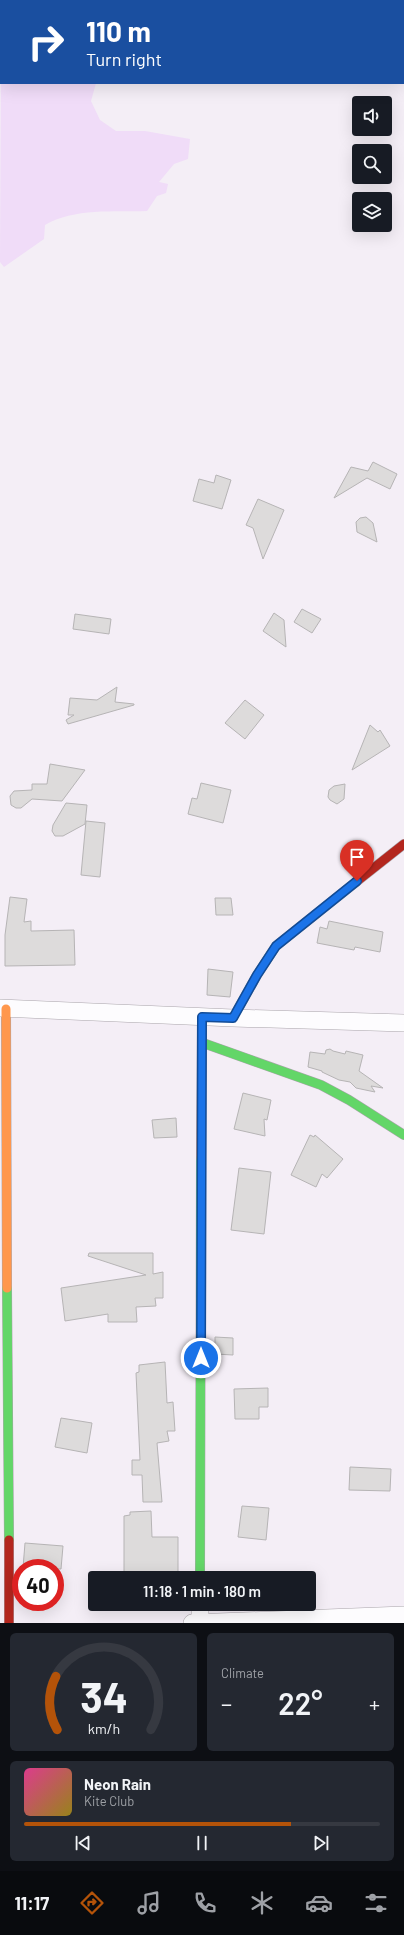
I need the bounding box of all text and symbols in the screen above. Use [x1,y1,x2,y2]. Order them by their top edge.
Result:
text: 110 m [86,14,151,48]
icon: right [20,16,72,68]
text: Turn right [86,48,162,70]
map controls [352,96,392,232]
button: sound [352,96,392,136]
button: search [352,144,392,184]
button: layers [352,192,392,232]
pin [340,840,374,881]
icon: arrive [346,846,368,868]
position arrow [180,1337,222,1379]
speed limit sign: 40 [12,1559,64,1611]
text: 11:18 · 1 min · 180 m [143,1582,261,1600]
text: Climate [221,1665,264,1681]
text: 34 [80,1671,127,1721]
text: 22° [278,1685,323,1721]
text: − [221,1690,232,1716]
text: + [369,1690,380,1716]
text: km/h [87,1720,120,1737]
text: Neon Rain [84,1775,151,1793]
text: Kite Club [84,1793,134,1809]
icon: previous [72,1832,94,1854]
icon: pause [191,1832,213,1854]
icon: next [310,1832,332,1854]
icon: directions [78,1889,106,1917]
icon: music [135,1889,163,1917]
icon: phone [191,1889,219,1917]
icon: climate [248,1889,276,1917]
icon: car [305,1889,333,1917]
icon: filters [362,1889,390,1917]
text: 11:17 [14,1892,49,1914]

